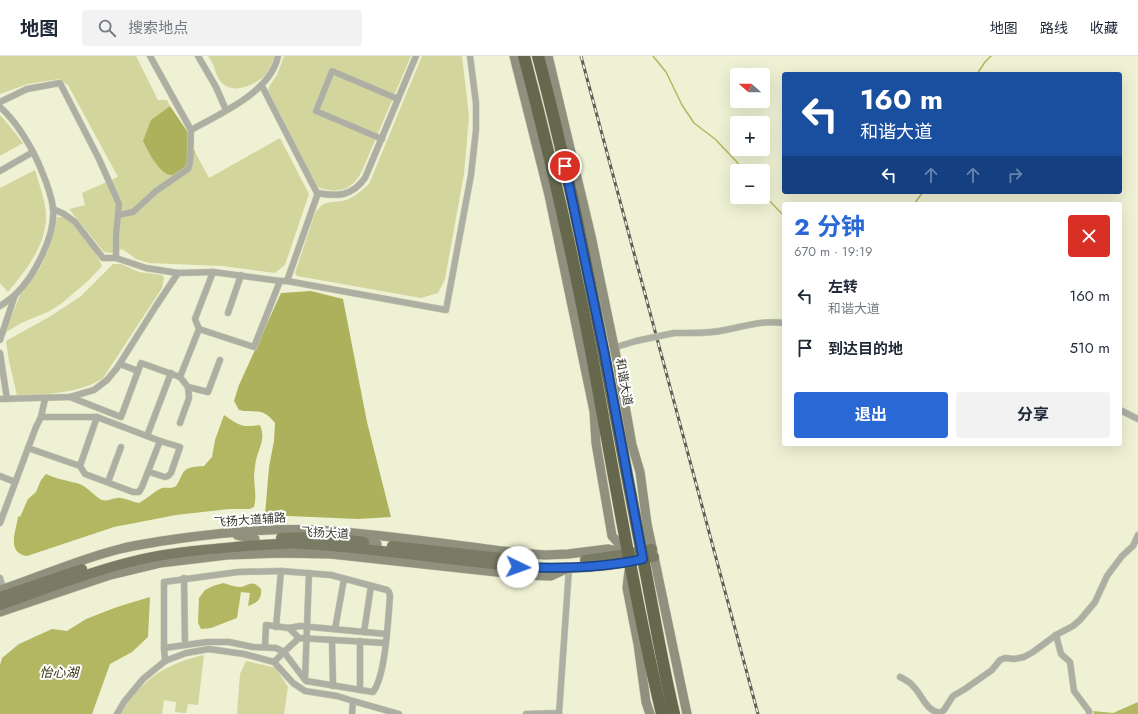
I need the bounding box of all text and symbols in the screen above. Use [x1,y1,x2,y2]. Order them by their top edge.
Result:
search box [82,10,362,46]
text: 地图 [20,15,58,42]
icon: search [96,17,118,39]
text: 搜索地点 [128,17,188,39]
text: 地图 [990,18,1018,38]
text: 路线 [1040,18,1068,38]
text: 收藏 [1090,18,1118,38]
north arrow [730,68,770,108]
map controls [730,68,770,204]
text: 160 m [860,79,943,120]
icon: left [794,88,846,140]
button: + [730,116,770,156]
text: 和谐大道 [860,119,932,145]
pin [548,149,582,183]
icon: arrive [554,155,576,177]
button: − [730,164,770,204]
icon: left [878,164,900,186]
icon: ahead [920,164,942,186]
icon: ahead [962,164,984,186]
icon: right [1004,164,1026,186]
text: 2 分钟 [794,209,865,244]
button: close [1068,215,1110,257]
text: 670 m · 19:19 [794,242,872,261]
text: 左转 [828,276,858,298]
icon: left [794,285,816,307]
text: 160 m [1069,285,1110,307]
text: 和谐大道 [828,299,880,318]
icon: arrive [794,337,816,359]
text: 510 m [1070,337,1110,359]
text: 到达目的地 [828,338,903,360]
street label: 和谐大道 [611,357,637,407]
button: 退出 [794,392,948,438]
button: 分享 [956,392,1110,438]
street label: 飞扬大道辅路 [213,509,287,531]
street label: 飞扬大道 [301,523,349,543]
position arrow [497,546,539,588]
water label: 怡心湖 [39,663,80,682]

